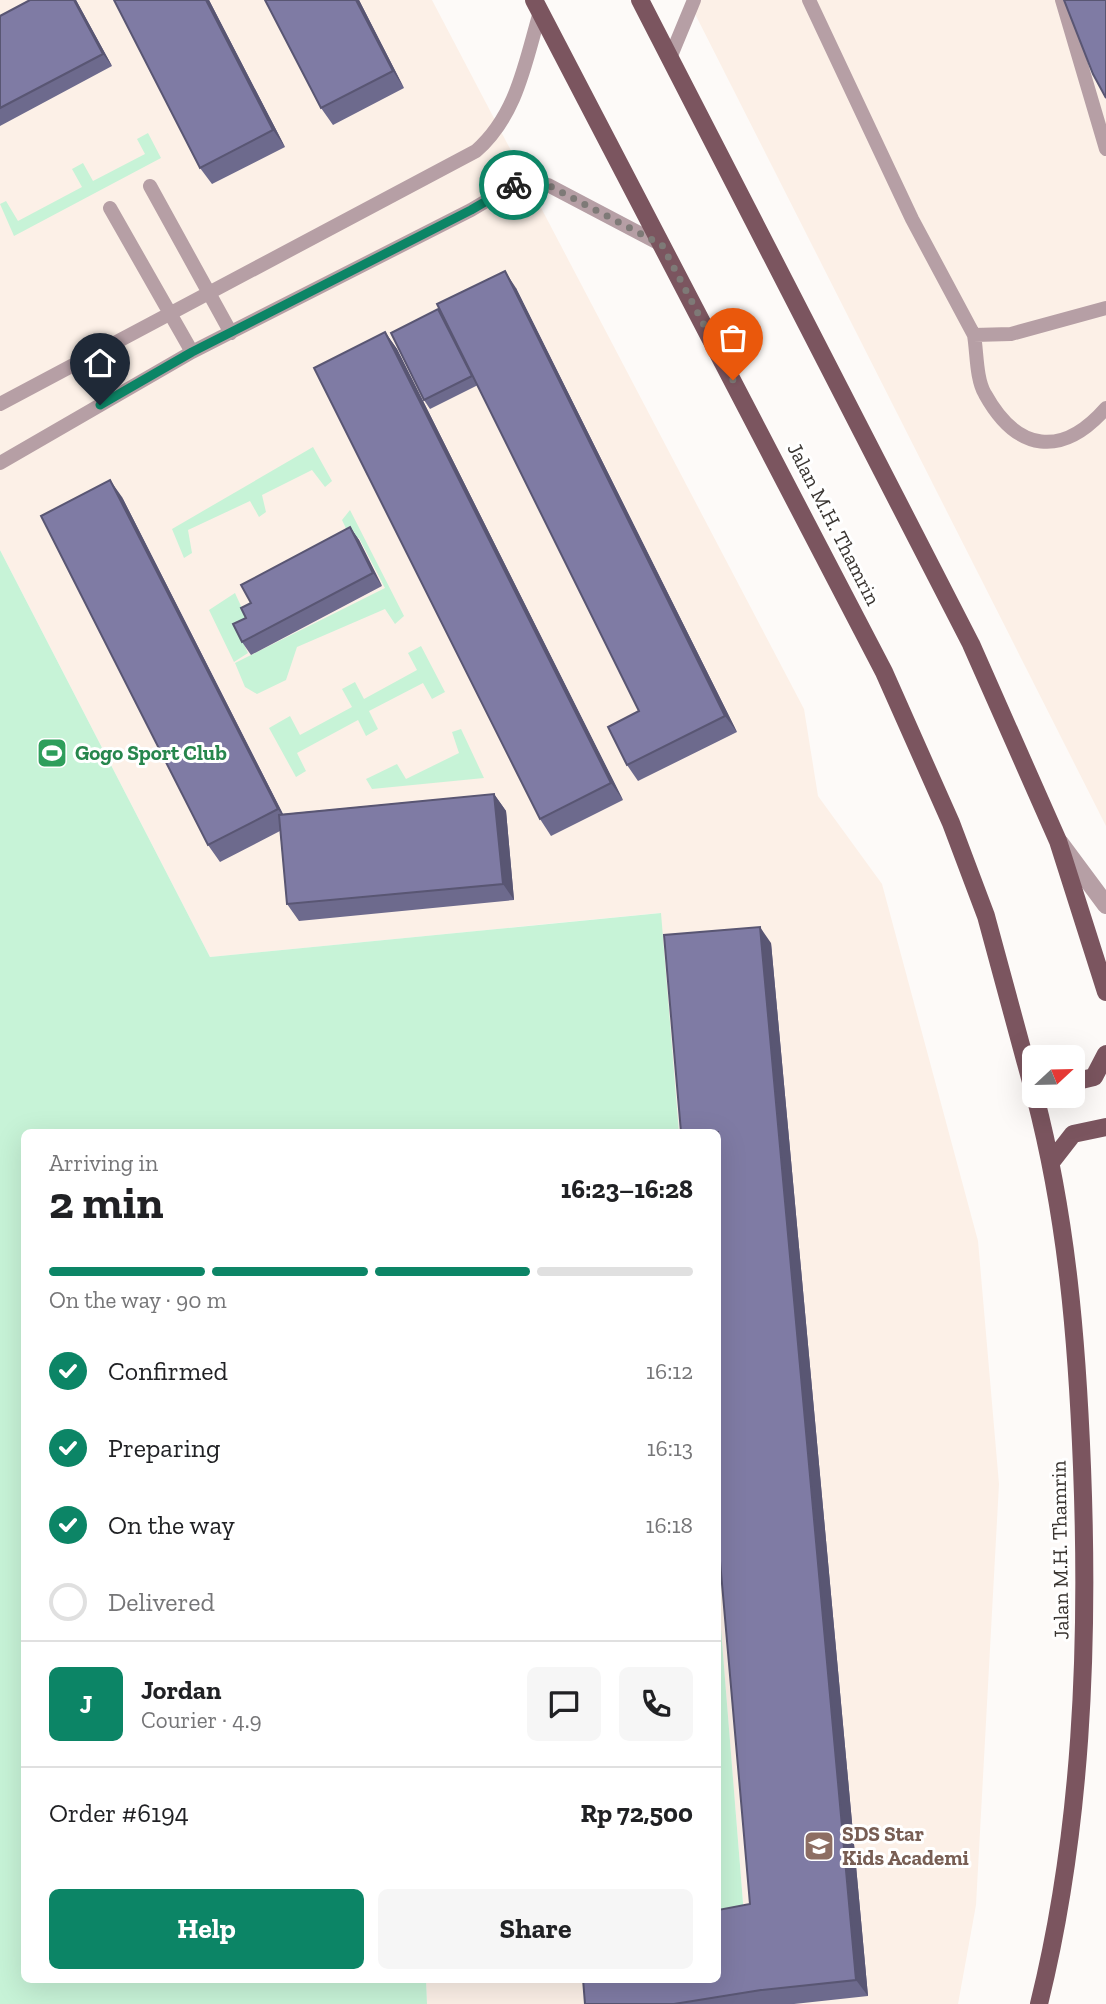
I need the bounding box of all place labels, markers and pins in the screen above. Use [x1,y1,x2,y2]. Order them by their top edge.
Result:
pin [703,308,763,380]
pin [70,333,130,405]
sports icon: Gogo Sport Club [35,736,69,770]
place label: Gogo Sport Club [75,740,227,765]
place label: SDS Star Kids Academi [842,1821,969,1870]
school or university icon: SDS Star Kids Academi [802,1829,836,1863]

